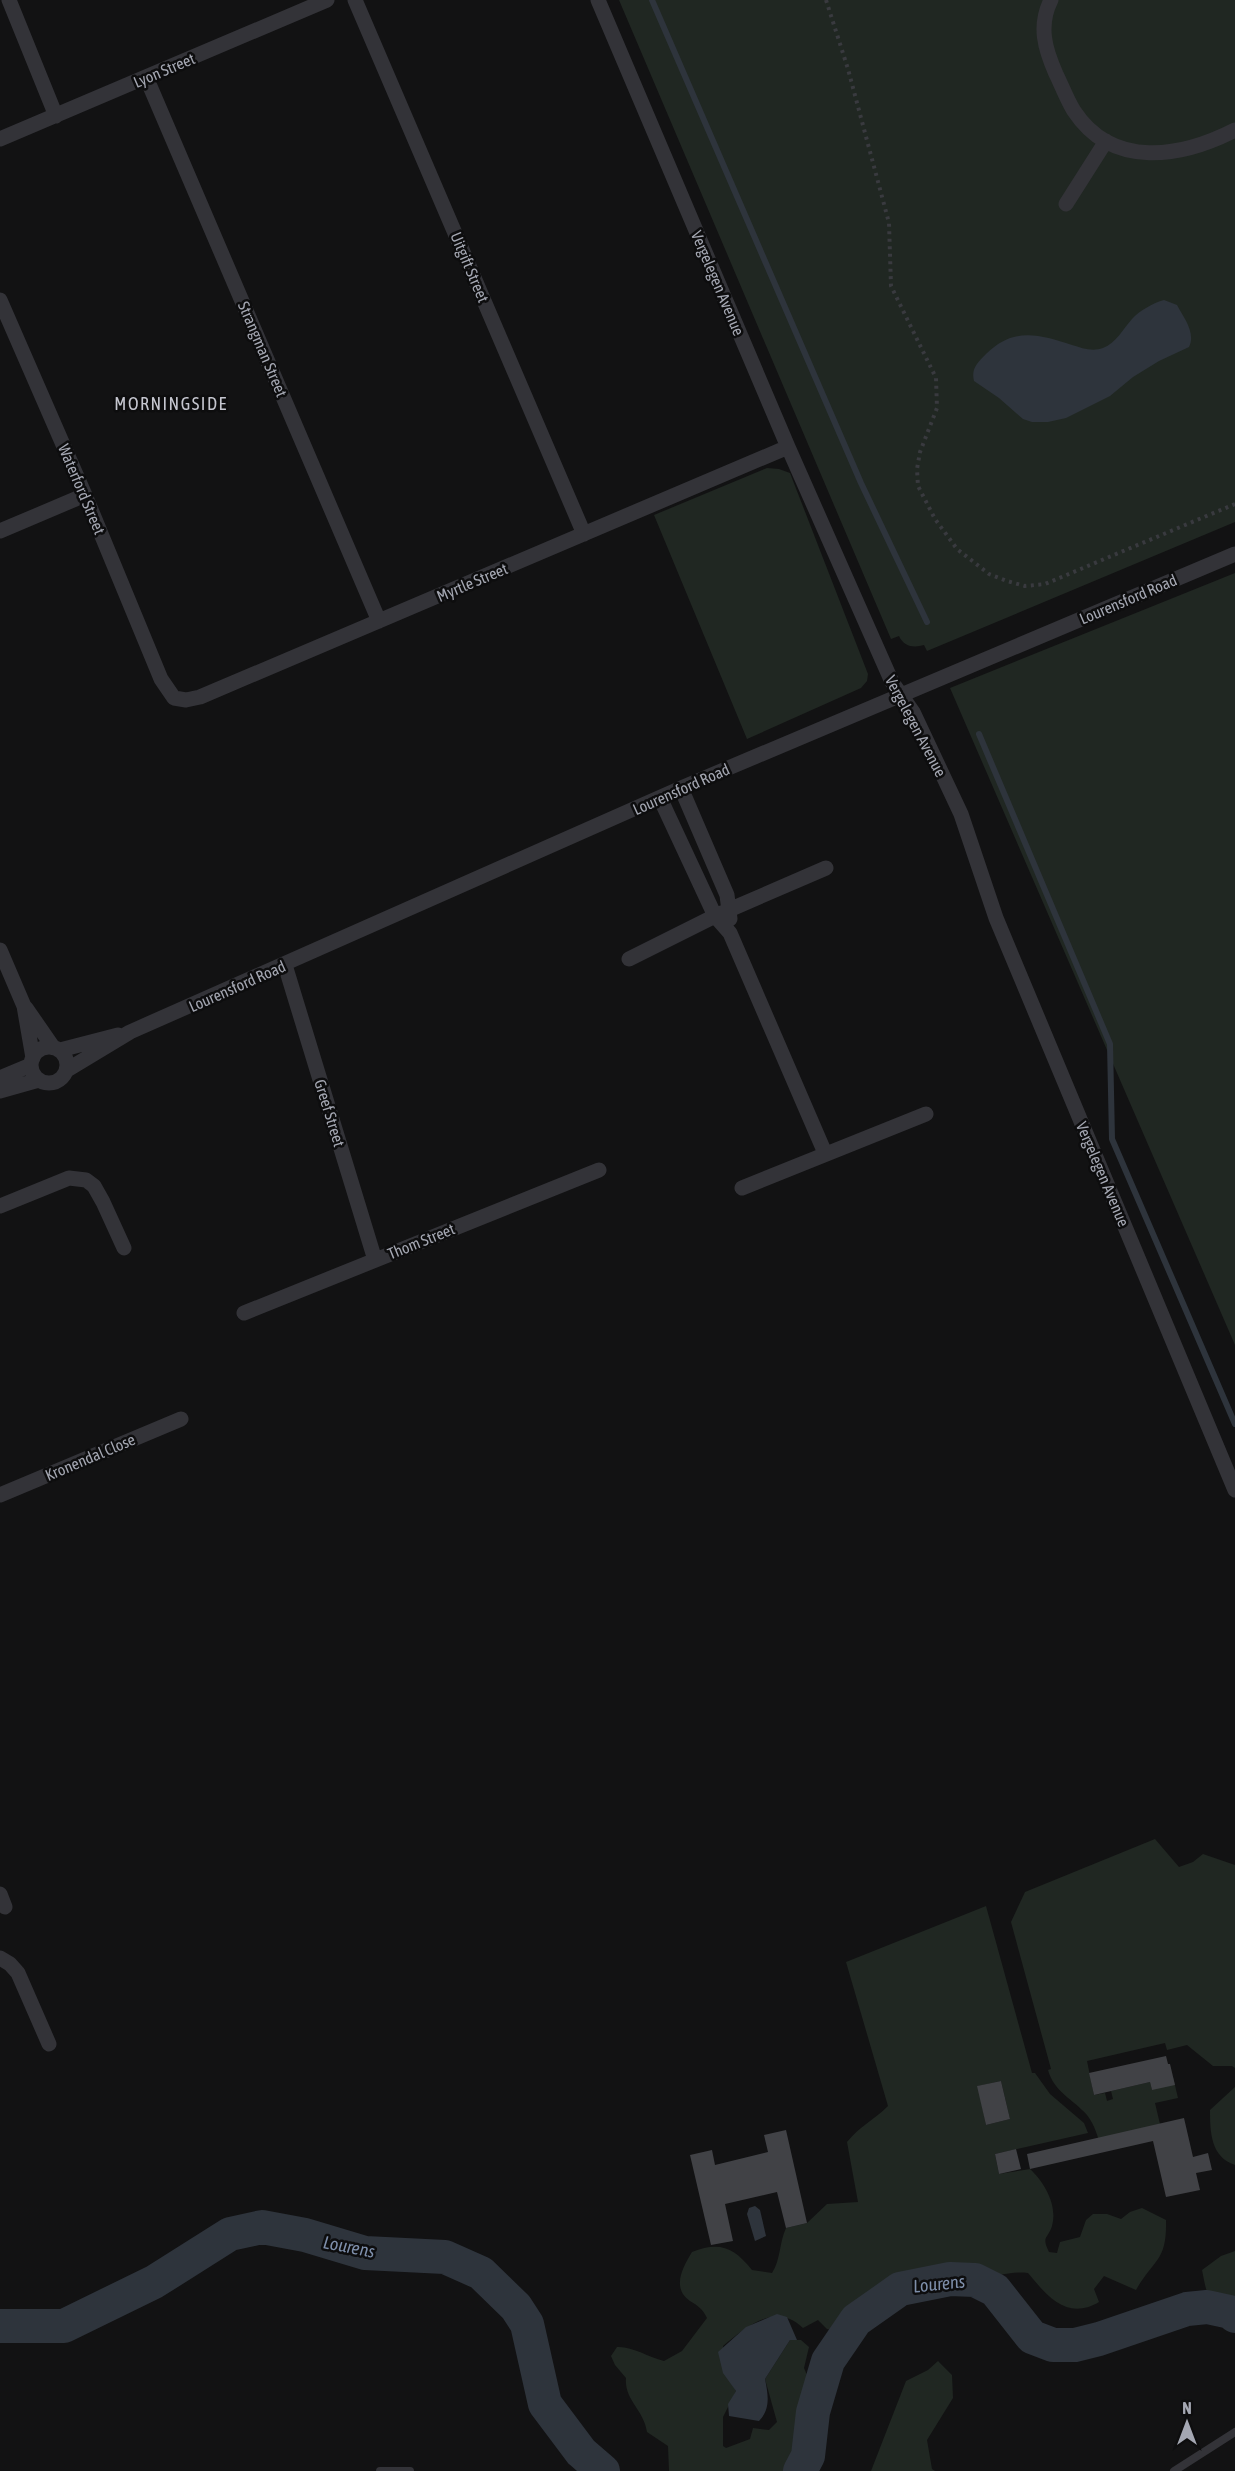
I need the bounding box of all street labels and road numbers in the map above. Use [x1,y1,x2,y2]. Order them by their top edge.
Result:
street label: Lyon Street [131,49,198,92]
street label: Vergelegen Avenue [687,228,748,339]
street label: Uitgift Street [446,229,493,306]
street label: Strangman Street [234,299,291,400]
street label: Waterford Street [55,441,109,537]
street label: Myrtle Street [434,559,511,606]
street label: Lourensford Road [1077,570,1179,628]
street label: Vergelegen Avenue [881,672,950,780]
street label: Lourensford Road [630,760,732,818]
street label: Lourensford Road [186,957,288,1015]
street label: Greef Street [311,1077,349,1149]
street label: Vergelegen Avenue [1072,1119,1133,1230]
street label: Thom Street [385,1219,458,1263]
street label: Kronendal Close [42,1430,138,1484]

